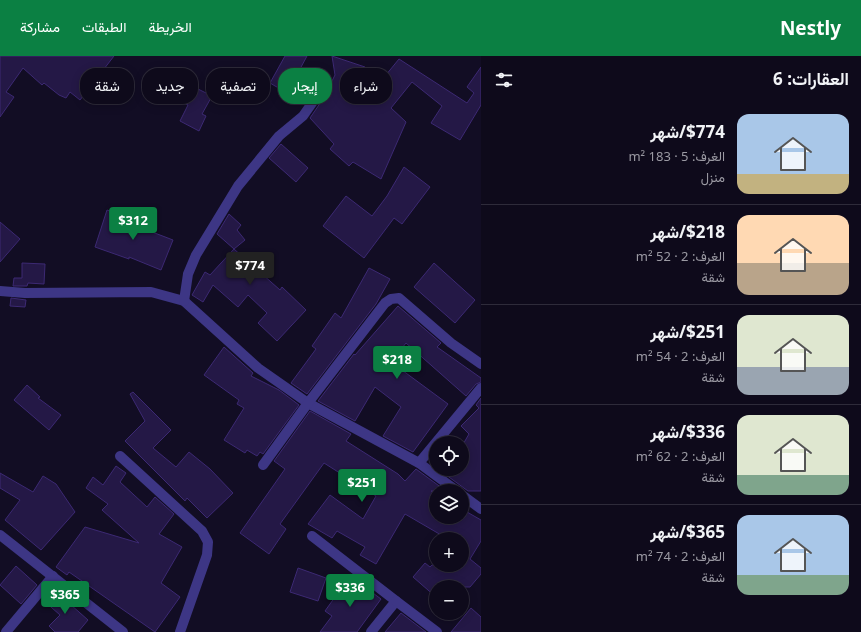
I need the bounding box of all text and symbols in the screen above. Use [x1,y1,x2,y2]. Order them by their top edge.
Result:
text: Nestly [780,15,841,41]
text: مشاركة [20,17,60,36]
text: الطبقات [82,17,126,36]
text: الخريطة [148,17,192,36]
text: العقارات: 6 [773,67,849,90]
chip: شقة [80,68,134,104]
chip: جديد [142,68,198,104]
chip: تصفية [206,68,270,104]
chip: إيجار [278,68,332,104]
chip: شراء [340,68,392,104]
icon: filters [493,69,515,91]
text: $774/شهر [650,120,725,143]
icon: home [769,130,817,178]
text: الغرف: 5 · 183 m² [628,147,725,165]
text: منزل [701,168,725,186]
pin: $312 [109,207,157,241]
text: $312 [118,211,148,229]
text: $218/شهر [650,220,725,243]
icon: home [769,231,817,279]
text: الغرف: 2 · 52 m² [636,247,725,265]
pin: $774 [226,252,274,286]
text: $774 [235,256,265,274]
text: شقة [702,268,725,286]
text: $251/شهر [650,320,725,343]
icon: home [769,331,817,379]
pin: $218 [373,346,421,380]
text: الغرف: 2 · 54 m² [636,347,725,365]
text: $218 [382,350,412,368]
text: شقة [702,368,725,386]
text: $336/شهر [650,420,725,443]
icon: home [769,431,817,479]
map controls [429,436,469,620]
button: locate [429,436,469,476]
text: الغرف: 2 · 62 m² [636,447,725,465]
text: شقة [702,468,725,486]
pin: $251 [338,469,386,503]
text: $251 [347,473,377,491]
button: layers [429,484,469,524]
text: $365/شهر [650,520,725,543]
icon: home [769,531,817,579]
button: + [429,532,469,572]
text: الغرف: 2 · 74 m² [636,547,725,565]
text: شقة [702,568,725,586]
pin: $336 [326,574,374,608]
text: $336 [335,578,365,596]
button: − [429,580,469,620]
pin: $365 [41,581,89,615]
text: $365 [50,585,80,603]

